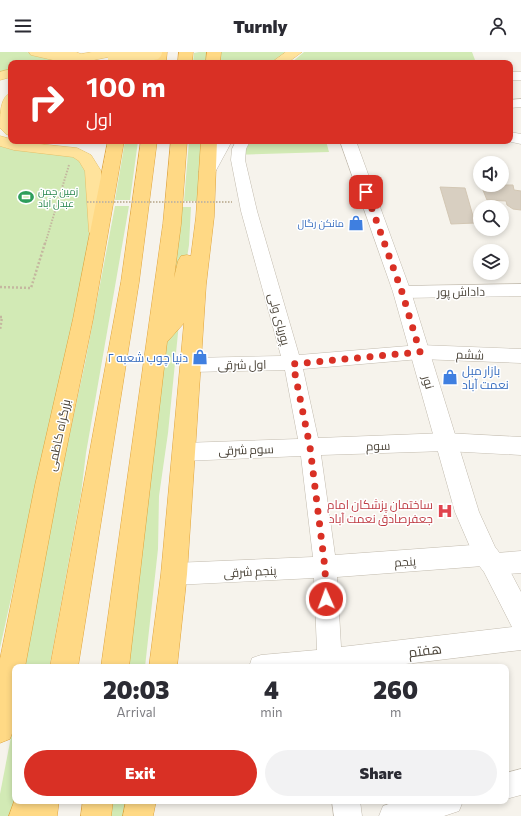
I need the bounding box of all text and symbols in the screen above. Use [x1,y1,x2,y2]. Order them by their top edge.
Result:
icon: menu [12,15,34,37]
text: Turnly [233,15,288,37]
icon: person [487,15,509,37]
text: 100 m [86,69,166,103]
icon: right [20,76,72,128]
text: اول [86,108,113,130]
map controls [473,156,509,280]
button: sound [473,156,509,192]
pin [349,175,383,209]
icon: arrive [355,181,377,203]
place label: زمین چمن عبدل آباد [38,185,78,210]
sports icon: زمین چمن عبدل آباد [17,188,35,206]
button: search [473,200,509,236]
shop icon: مانکن رگال [347,214,365,232]
place label: مانکن رگال [297,217,344,230]
button: layers [473,244,509,280]
street label: داداش پور [436,284,485,301]
street label: پوریای ولی [263,291,294,348]
street label: ششم [456,347,484,363]
shop icon: دنیا چوب شعبه ۲ [191,348,209,366]
place label: دنیا چوب شعبه ۲ [108,350,188,367]
street label: اول شرقی [217,357,267,372]
place label: بازار مبل نعمت آباد [462,363,509,392]
shop icon: بازار مبل نعمت آباد [441,368,459,386]
street label: نور [419,373,438,391]
street label: بزرگراه کاظمی [44,398,73,472]
street label: سوم [366,438,391,454]
street label: سوم شرقی [218,441,274,459]
place label: ساختمان پزشکان امام جعفرصادق نعمت آباد [327,497,433,526]
hospital icon: ساختمان پزشکان امام جعفرصادق نعمت آباد [436,502,454,520]
street label: پنجم [394,553,417,572]
street label: پنجم شرقی [223,563,278,582]
position arrow [305,578,347,620]
street label: هفتم [407,640,443,662]
text: 20:03 [103,675,169,704]
text: 4 [264,675,279,704]
text: 260 [373,675,418,704]
text: Arrival [116,704,156,720]
text: min [260,704,282,720]
text: m [390,704,401,720]
button: Exit [24,750,257,796]
button: Share [265,750,497,796]

